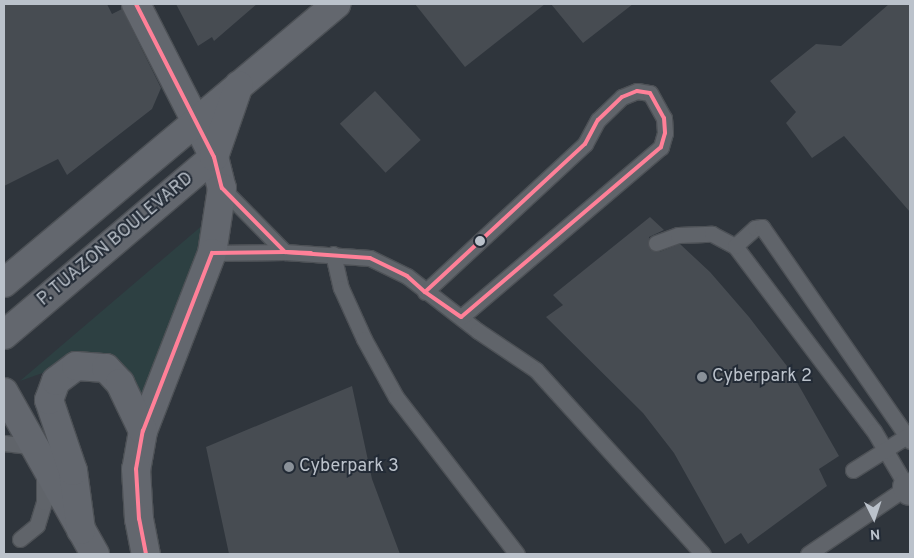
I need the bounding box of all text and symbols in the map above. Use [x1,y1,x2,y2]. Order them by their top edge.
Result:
street label: P. TUAZON BOULEVARD [33,168,199,312]
unlabelled marker [475,236,485,246]
place label: Cyberpark 2 [712,366,812,388]
marker: Cyberpark 2 [696,371,708,383]
place label: Cyberpark 3 [299,456,399,478]
marker: Cyberpark 3 [283,461,295,473]
north arrow [849,493,899,543]
text: N [869,525,881,542]

